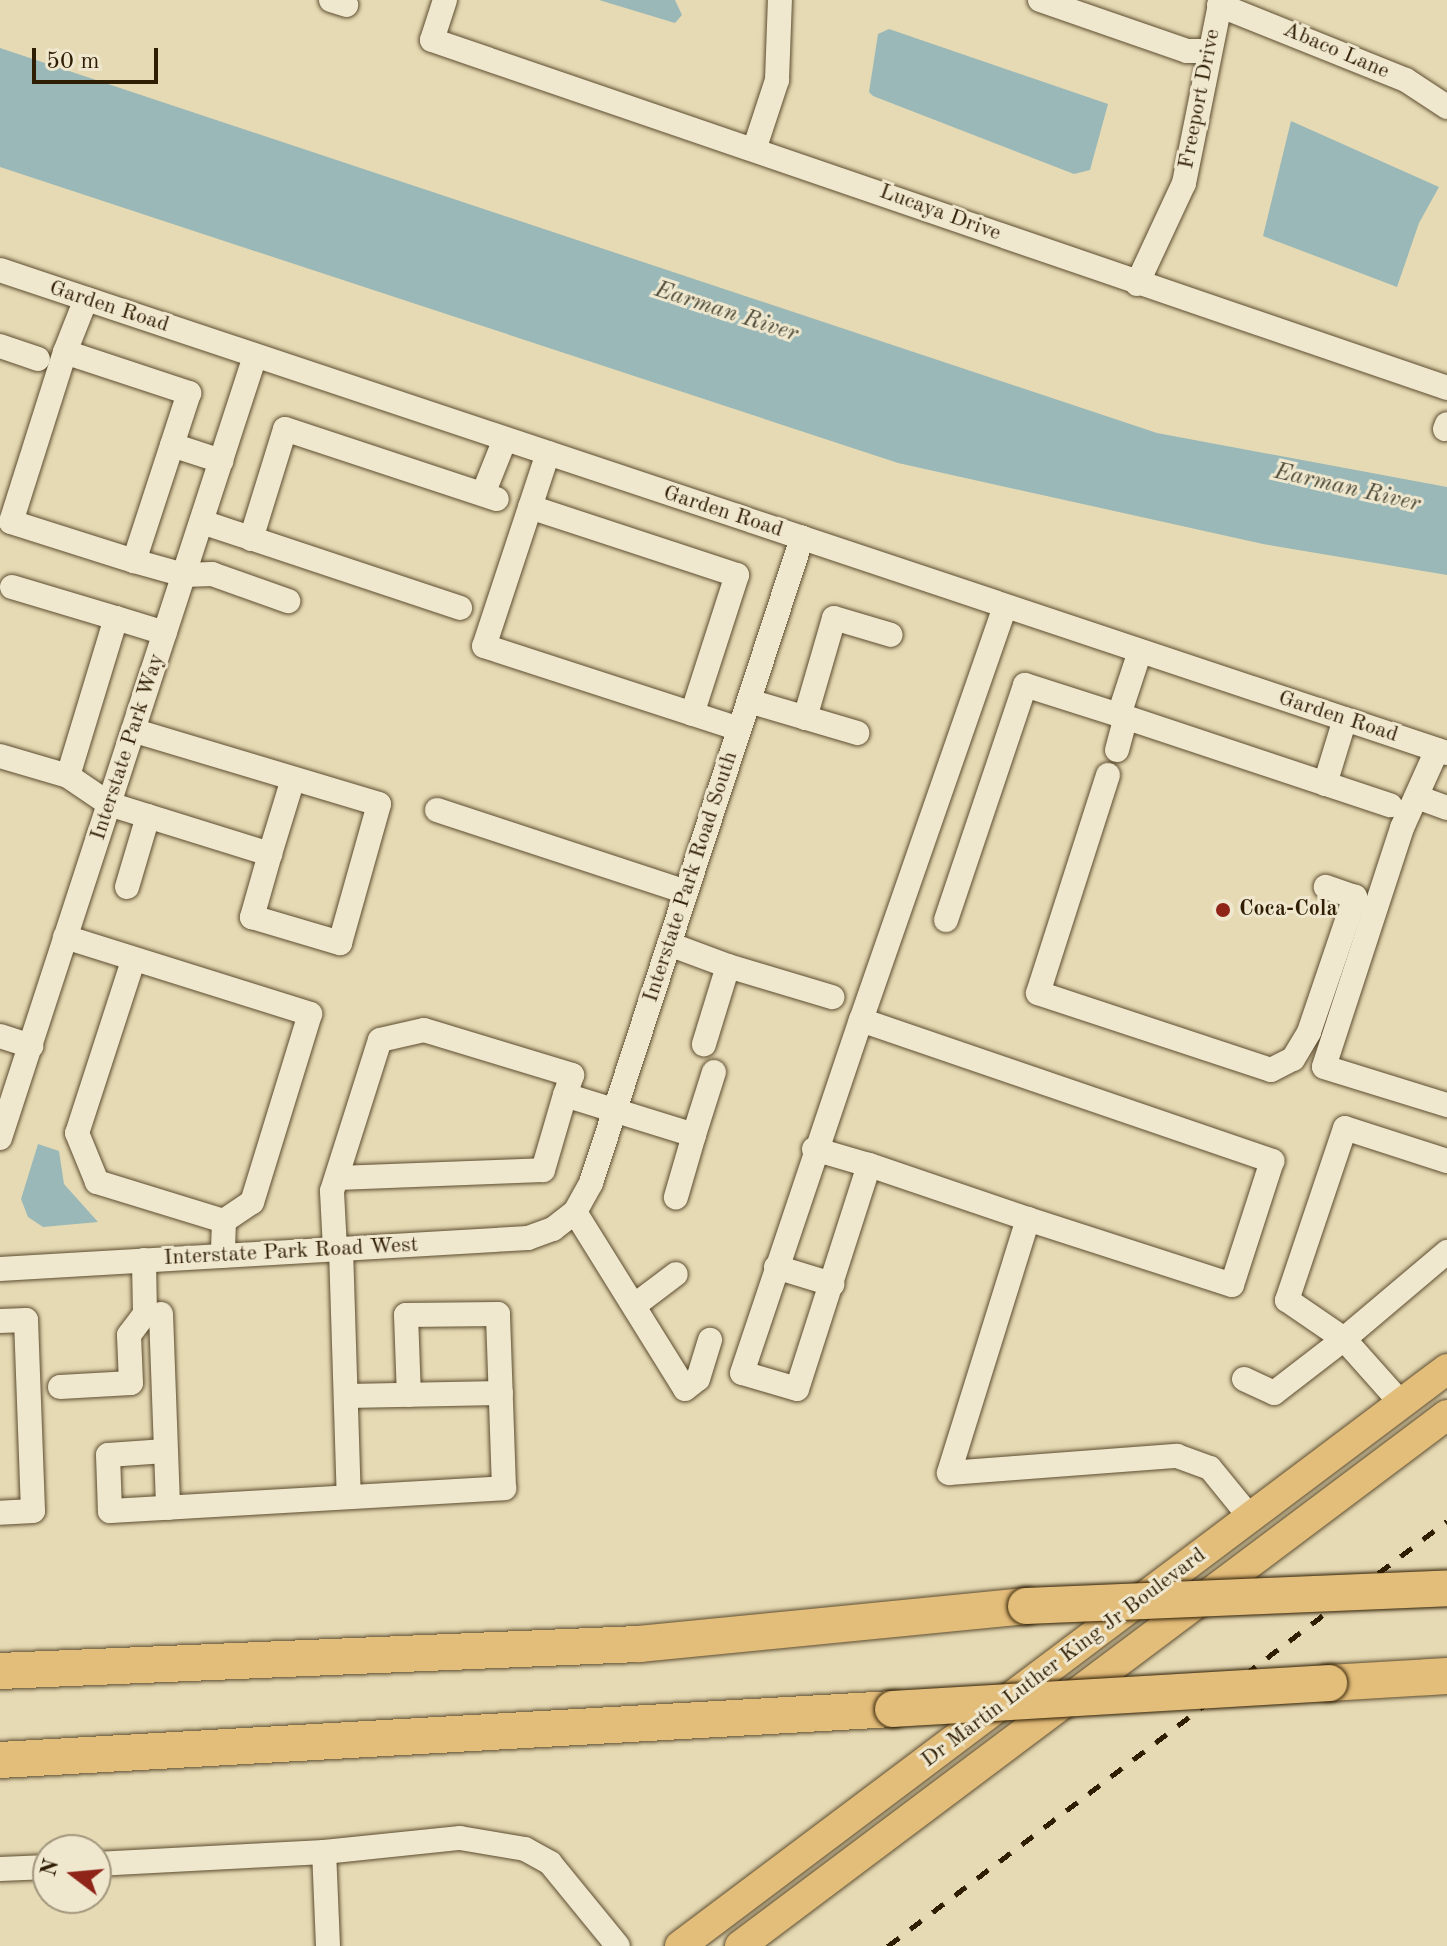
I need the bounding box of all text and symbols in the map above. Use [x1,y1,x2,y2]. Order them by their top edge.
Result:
street label: Abaco Lane [1279,17,1393,85]
street label: Freeport Drive [1173,27,1227,171]
scale bar [36,32,162,82]
text: 50 m [46,50,100,74]
street label: Lucaya Drive [876,179,1004,247]
street label: Garden Road [46,275,172,339]
water label: Earman River [650,276,802,350]
water label: Earman River [1271,458,1423,520]
street label: Garden Road [660,480,786,544]
street label: Interstate Park Way [85,650,171,844]
street label: Garden Road [1275,685,1401,749]
street label: Interstate Park Road South [638,748,744,1006]
place label: Coca-Cola [1239,897,1338,923]
marker: Coca-Cola [1214,901,1232,919]
street label: Interstate Park Road West [163,1232,419,1272]
street label: Dr Martin Luther King Jr Boulevard [916,1542,1212,1774]
north arrow [32,1834,112,1914]
text: N [38,1857,64,1879]

